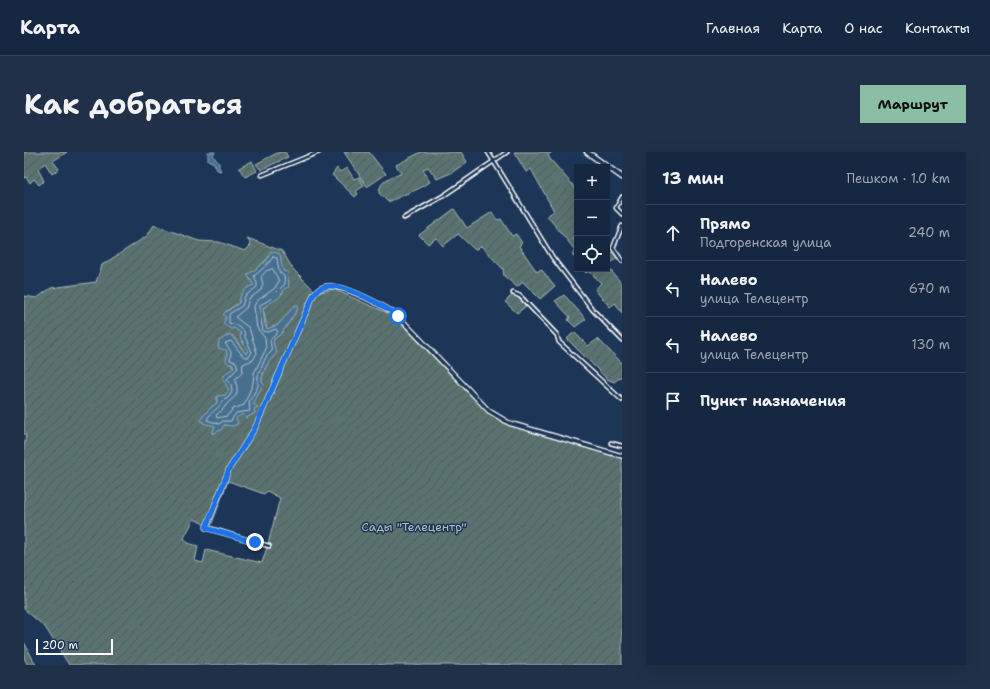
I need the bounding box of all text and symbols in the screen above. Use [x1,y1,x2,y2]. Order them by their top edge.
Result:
text: Карта [20,15,80,40]
text: Главная [706,19,760,37]
text: Карта [782,19,822,37]
text: О нас [844,19,883,37]
text: Контакты [905,19,970,37]
text: Как добраться [24,85,243,123]
button: Маршрут [860,85,966,123]
map controls [574,164,610,272]
button: + [574,164,610,200]
text: 13 мин [662,167,724,189]
text: Пешком · 1.0 km [846,170,950,187]
button: − [574,200,610,236]
text: Прямо [700,214,750,234]
icon: ahead [662,222,684,244]
text: 240 m [908,224,950,241]
text: Подгоренская улица [700,234,831,251]
button: locate [574,236,610,272]
text: Налево [700,270,758,290]
icon: left [662,278,684,300]
text: 670 m [909,280,950,297]
text: улица Телецентр [700,290,809,307]
route start [389,307,407,325]
text: Налево [700,326,758,346]
icon: left [662,334,684,356]
text: 130 m [912,336,950,353]
text: улица Телецентр [700,346,809,363]
icon: arrive [662,390,684,412]
text: Пункт назначения [700,391,846,411]
park label: Сады "Телецентр" [361,519,467,535]
route end [246,533,264,551]
scale bar [36,637,113,656]
text: 200 m [42,638,78,653]

